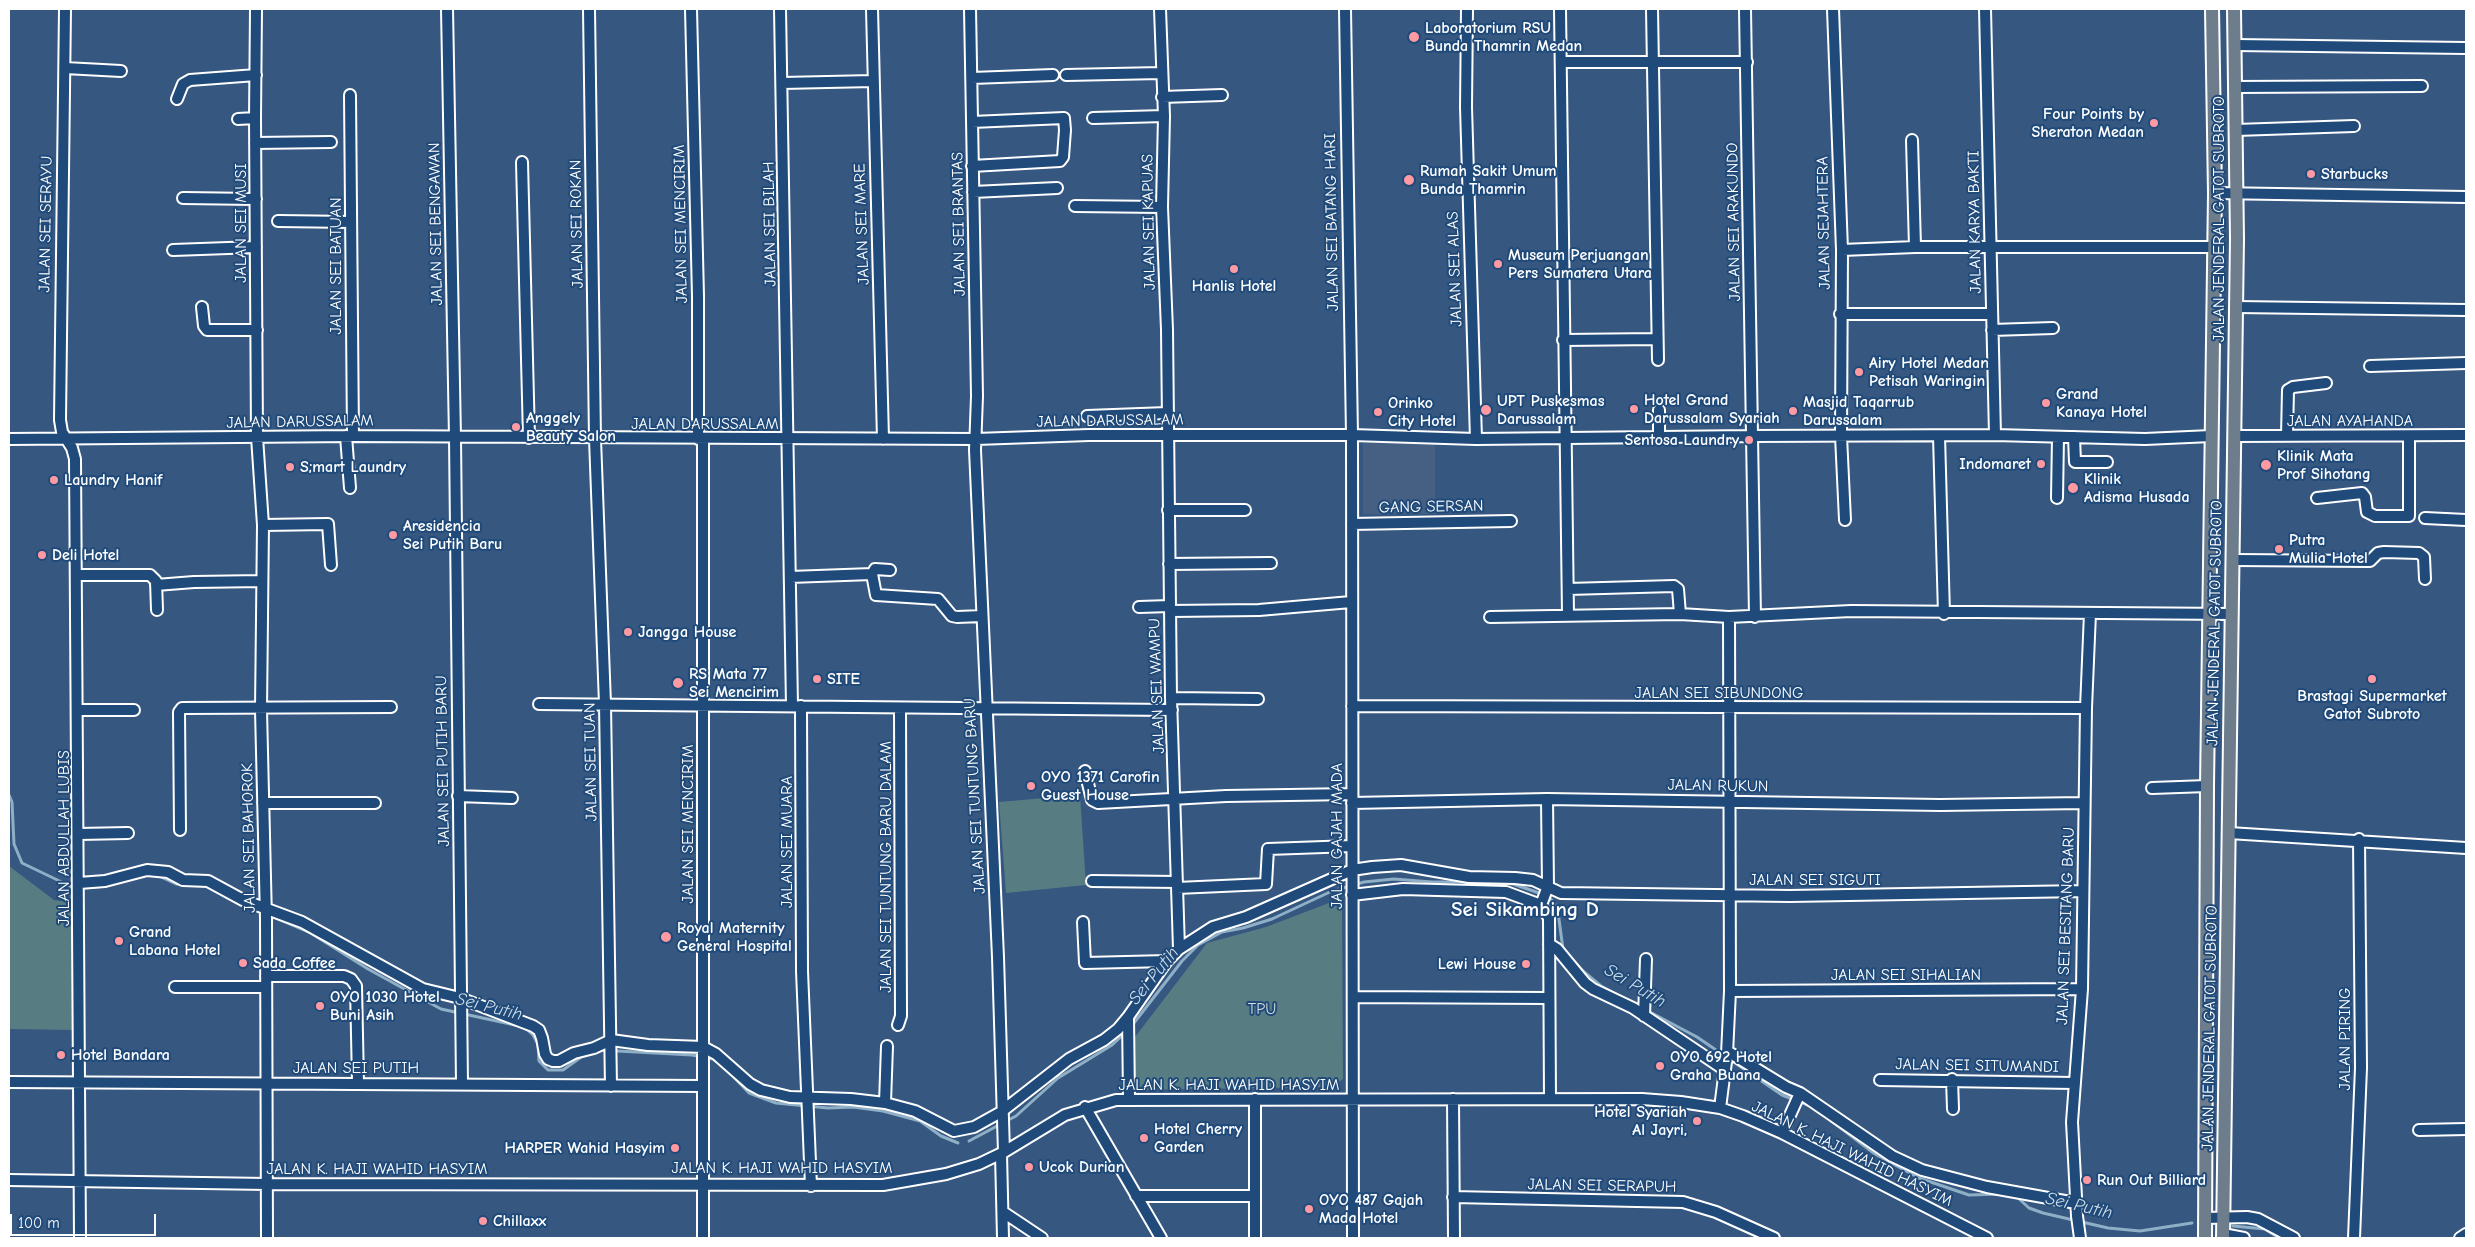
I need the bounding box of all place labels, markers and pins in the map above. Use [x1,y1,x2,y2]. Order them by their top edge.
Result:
place label: Laboratorium RSU Bunda Thamrin Medan [1425,18,1582,56]
marker: Laboratorium RSU Bunda Thamrin Medan [1407,30,1421,44]
place label: Four Points by Sheraton Medan [2031,104,2144,142]
marker: Four Points by Sheraton Medan [2148,117,2160,129]
place label: Rumah Sakit Umum Bunda Thamrin [1420,161,1557,199]
place label: Starbucks [2321,164,2388,184]
marker: Starbucks [2305,168,2317,180]
marker: Rumah Sakit Umum Bunda Thamrin [1402,173,1416,187]
place label: Museum Perjuangan Pers Sumatera Utara [1508,245,1652,283]
marker: Museum Perjuangan Pers Sumatera Utara [1492,258,1504,270]
marker: Hanlis Hotel [1228,263,1240,275]
place label: Hanlis Hotel [1192,276,1276,296]
place label: Airy Hotel Medan Petisah Waringin [1869,353,1989,391]
marker: Airy Hotel Medan Petisah Waringin [1853,366,1865,378]
place label: Grand Kanaya Hotel [2056,384,2147,422]
place label: Hotel Grand Darussalam Syariah [1644,390,1780,428]
place label: UPT Puskesmas Darussalam [1497,391,1604,429]
place label: Masjid Taqarrub Darussalam [1803,392,1914,430]
place label: Orinko City Hotel [1388,393,1456,431]
marker: Grand Kanaya Hotel [2040,397,2052,409]
marker: UPT Puskesmas Darussalam [1479,403,1493,417]
marker: Hotel Grand Darussalam Syariah [1628,403,1640,415]
marker: Masjid Taqarrub Darussalam [1787,405,1799,417]
marker: Orinko City Hotel [1372,406,1384,418]
place label: Anggely Beauty Salon [526,408,616,446]
marker: Anggely Beauty Salon [510,421,522,433]
place label: Sentosa Laundry [1625,430,1739,450]
marker: Sentosa Laundry [1743,434,1755,446]
place label: Klinik Mata Prof Sihotang [2277,446,2371,484]
place label: Indomaret [1959,454,2031,474]
place label: S;mart Laundry [300,457,406,477]
marker: Indomaret [2035,458,2047,470]
marker: Klinik Mata Prof Sihotang [2259,458,2273,472]
marker: S;mart Laundry [284,461,296,473]
place label: Klinik Adisma Husada [2084,469,2190,507]
place label: Laundry Hanif [64,470,162,490]
marker: Laundry Hanif [48,474,60,486]
marker: Klinik Adisma Husada [2066,481,2080,495]
place label: Aresidencia Sei Putih Baru [403,516,502,554]
marker: Aresidencia Sei Putih Baru [387,529,399,541]
place label: Putra Mulia Hotel [2289,530,2368,568]
marker: Putra Mulia Hotel [2273,543,2285,555]
place label: Deli Hotel [52,545,119,565]
marker: Deli Hotel [36,549,48,561]
place label: Jangga House [638,622,736,642]
marker: Jangga House [622,626,634,638]
place label: RS Mata 77 Sei Mencirim [689,664,779,702]
place label: SITE [827,669,860,689]
marker: SITE [811,673,823,685]
marker: Brastagi Supermarket Gatot Subroto [2366,673,2378,685]
marker: RS Mata 77 Sei Mencirim [671,676,685,690]
place label: Brastagi Supermarket Gatot Subroto [2297,686,2447,724]
place label: OYO 1371 Carofin Guest House [1041,767,1160,805]
marker: OYO 1371 Carofin Guest House [1025,780,1037,792]
place label: Royal Maternity General Hospital [677,918,792,956]
place label: Grand Labana Hotel [129,922,221,960]
marker: Royal Maternity General Hospital [659,930,673,944]
marker: Grand Labana Hotel [113,935,125,947]
place label: Sada Coffee [253,953,336,973]
place label: Lewi House [1438,954,1516,974]
marker: Sada Coffee [237,957,249,969]
marker: Lewi House [1520,958,1532,970]
place label: OYO 1030 Hotel Buni Asih [330,987,440,1025]
marker: OYO 1030 Hotel Buni Asih [314,1000,326,1012]
place label: Hotel Bandara [71,1045,170,1065]
place label: OYO 692 Hotel Graha Buana [1670,1047,1772,1085]
marker: Hotel Bandara [55,1049,67,1061]
marker: OYO 692 Hotel Graha Buana [1654,1060,1666,1072]
place label: Hotel Syariah Al Jayri, [1594,1102,1687,1140]
marker: Hotel Syariah Al Jayri, [1691,1115,1703,1127]
place label: Hotel Cherry Garden [1154,1119,1242,1157]
marker: Hotel Cherry Garden [1138,1132,1150,1144]
place label: HARPER Wahid Hasyim [504,1138,665,1158]
marker: HARPER Wahid Hasyim [669,1142,681,1154]
place label: Ucok Durian [1039,1157,1124,1177]
marker: Ucok Durian [1023,1161,1035,1173]
place label: Run Out Billiard [2097,1170,2206,1190]
marker: Run Out Billiard [2081,1174,2093,1186]
place label: OYO 487 Gajah Mada Hotel [1319,1190,1423,1228]
marker: OYO 487 Gajah Mada Hotel [1303,1203,1315,1215]
place label: Chillaxx [493,1211,546,1231]
marker: Chillaxx [477,1215,489,1227]

